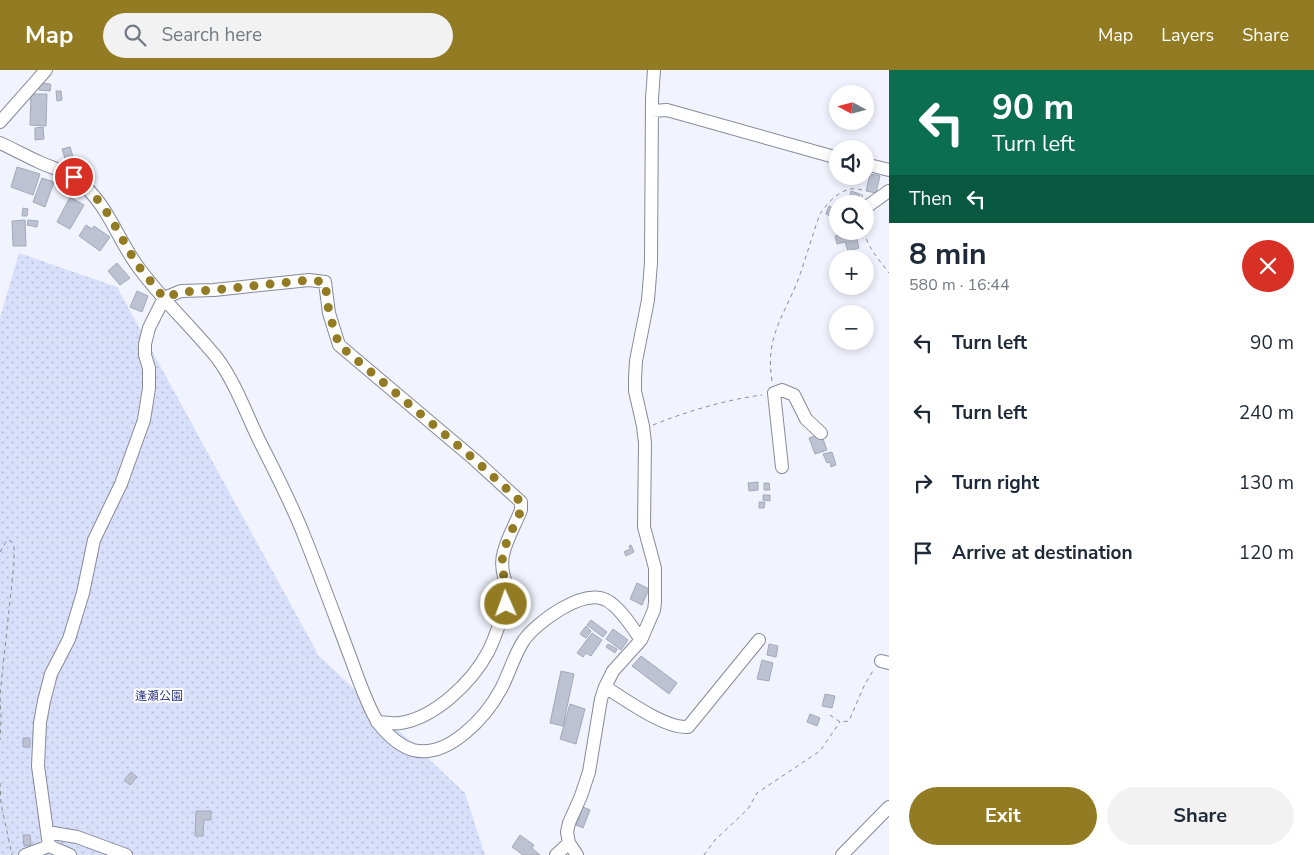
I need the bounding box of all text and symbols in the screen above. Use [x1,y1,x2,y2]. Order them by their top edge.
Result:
search box [103,13,453,58]
text: Map [25,19,73,51]
icon: search [121,21,149,49]
text: Search here [161,22,262,48]
text: Map [1098,23,1133,47]
text: Layers [1161,23,1214,47]
text: Share [1242,23,1289,47]
text: 90 m [992,84,1074,131]
north arrow [829,85,874,130]
map controls [829,85,874,350]
icon: left [909,90,974,155]
text: Turn left [992,129,1075,159]
button: sound [829,140,874,185]
pin [53,156,95,198]
icon: arrive [60,163,88,191]
icon: left [962,185,990,213]
text: Then [909,186,952,212]
button: search [829,195,874,240]
text: 8 min [909,234,987,275]
button: close [1242,240,1294,292]
button: + [829,250,874,295]
text: 580 m · 16:44 [909,274,1010,296]
button: − [829,305,874,350]
icon: left [909,329,937,357]
text: Turn left [952,330,1027,356]
text: 90 m [1250,330,1294,356]
icon: left [909,399,937,427]
text: Turn left [952,400,1027,426]
text: 240 m [1239,400,1294,426]
icon: right [909,469,937,497]
text: Turn right [952,470,1039,496]
text: 130 m [1239,470,1294,496]
icon: arrive [909,539,937,567]
text: Arrive at destination [952,540,1133,566]
text: 120 m [1239,540,1294,566]
position arrow [479,577,531,629]
park label: 逢瀬公園 [135,688,183,704]
button: Exit [909,787,1097,845]
button: Share [1107,787,1294,845]

